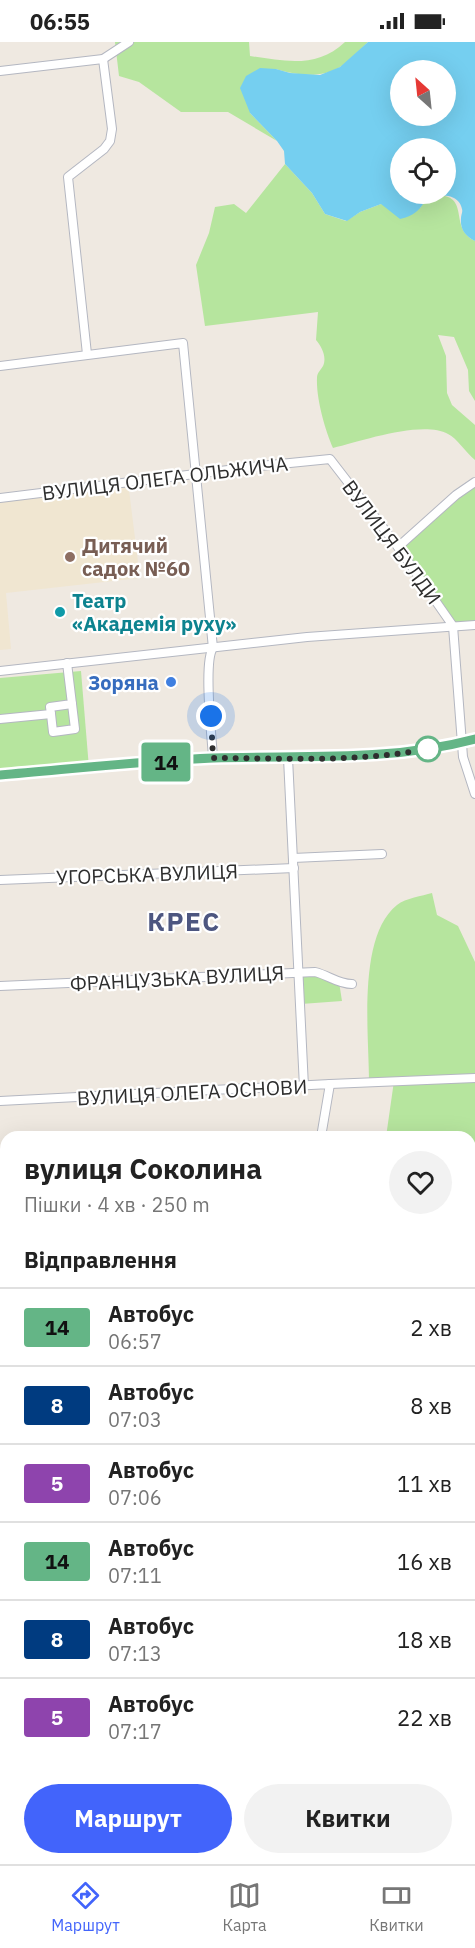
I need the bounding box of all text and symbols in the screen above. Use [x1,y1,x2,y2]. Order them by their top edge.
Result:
text: 06:55 [30,7,90,36]
north arrow [390,60,456,126]
map controls [390,60,456,204]
button: locate [390,138,456,204]
street label: ВУЛИЦЯ ОЛЕГА ОЛЬЖИЧА [40,449,290,506]
street label: ВУЛИЦЯ БУЛДИ [336,474,448,610]
place label: Дитячий садок №60 [82,532,190,582]
marker: Дитячий садок №60 [63,550,77,564]
place label: Театр «Академія руху» [72,587,236,637]
marker: Театр «Академія руху» [53,605,67,619]
place label: Зоряна [88,669,159,696]
marker: Зоряна [164,675,178,689]
your location [196,701,226,731]
unlabelled marker [415,736,441,762]
line badge: 14 [139,742,193,782]
text: 14 [153,748,179,776]
street label: УГОРСЬКА ВУЛИЦЯ [56,857,238,891]
district label: КРЕС [147,904,221,938]
street label: ФРАНЦУЗЬКА ВУЛИЦЯ [69,959,285,997]
street label: ВУЛИЦЯ ОЛЕГА ОСНОВИ [76,1072,308,1112]
text: вулиця Соколина [24,1150,262,1187]
button: heart [389,1151,452,1214]
text: Пішки · 4 хв · 250 m [24,1191,210,1218]
text: Відправлення [24,1245,177,1274]
text: Автобус [108,1299,194,1328]
text: 14 [44,1313,70,1341]
text: 2 хв [410,1313,452,1342]
text: 06:57 [108,1328,162,1355]
text: Автобус [108,1377,194,1406]
text: 8 [51,1391,63,1419]
text: 8 хв [410,1391,452,1420]
text: 07:03 [108,1406,162,1433]
text: Автобус [108,1455,194,1484]
text: 5 [51,1469,63,1497]
text: 11 хв [397,1469,452,1498]
text: 07:06 [108,1484,162,1511]
text: Автобус [108,1533,194,1562]
text: 14 [44,1547,70,1575]
text: 16 хв [397,1547,452,1576]
text: 07:11 [108,1562,162,1589]
text: Автобус [108,1611,194,1640]
text: 8 [51,1625,63,1653]
text: 18 хв [397,1625,452,1654]
text: 07:13 [108,1640,162,1667]
text: Автобус [108,1689,194,1718]
text: 5 [51,1703,63,1731]
text: 22 хв [397,1703,452,1732]
text: 07:17 [108,1718,162,1745]
button: Маршрут [24,1784,232,1853]
button: Квитки [244,1784,452,1853]
tab: Маршрут [51,1879,120,1935]
tab: Карта [222,1879,266,1935]
tab: Квитки [369,1879,424,1935]

